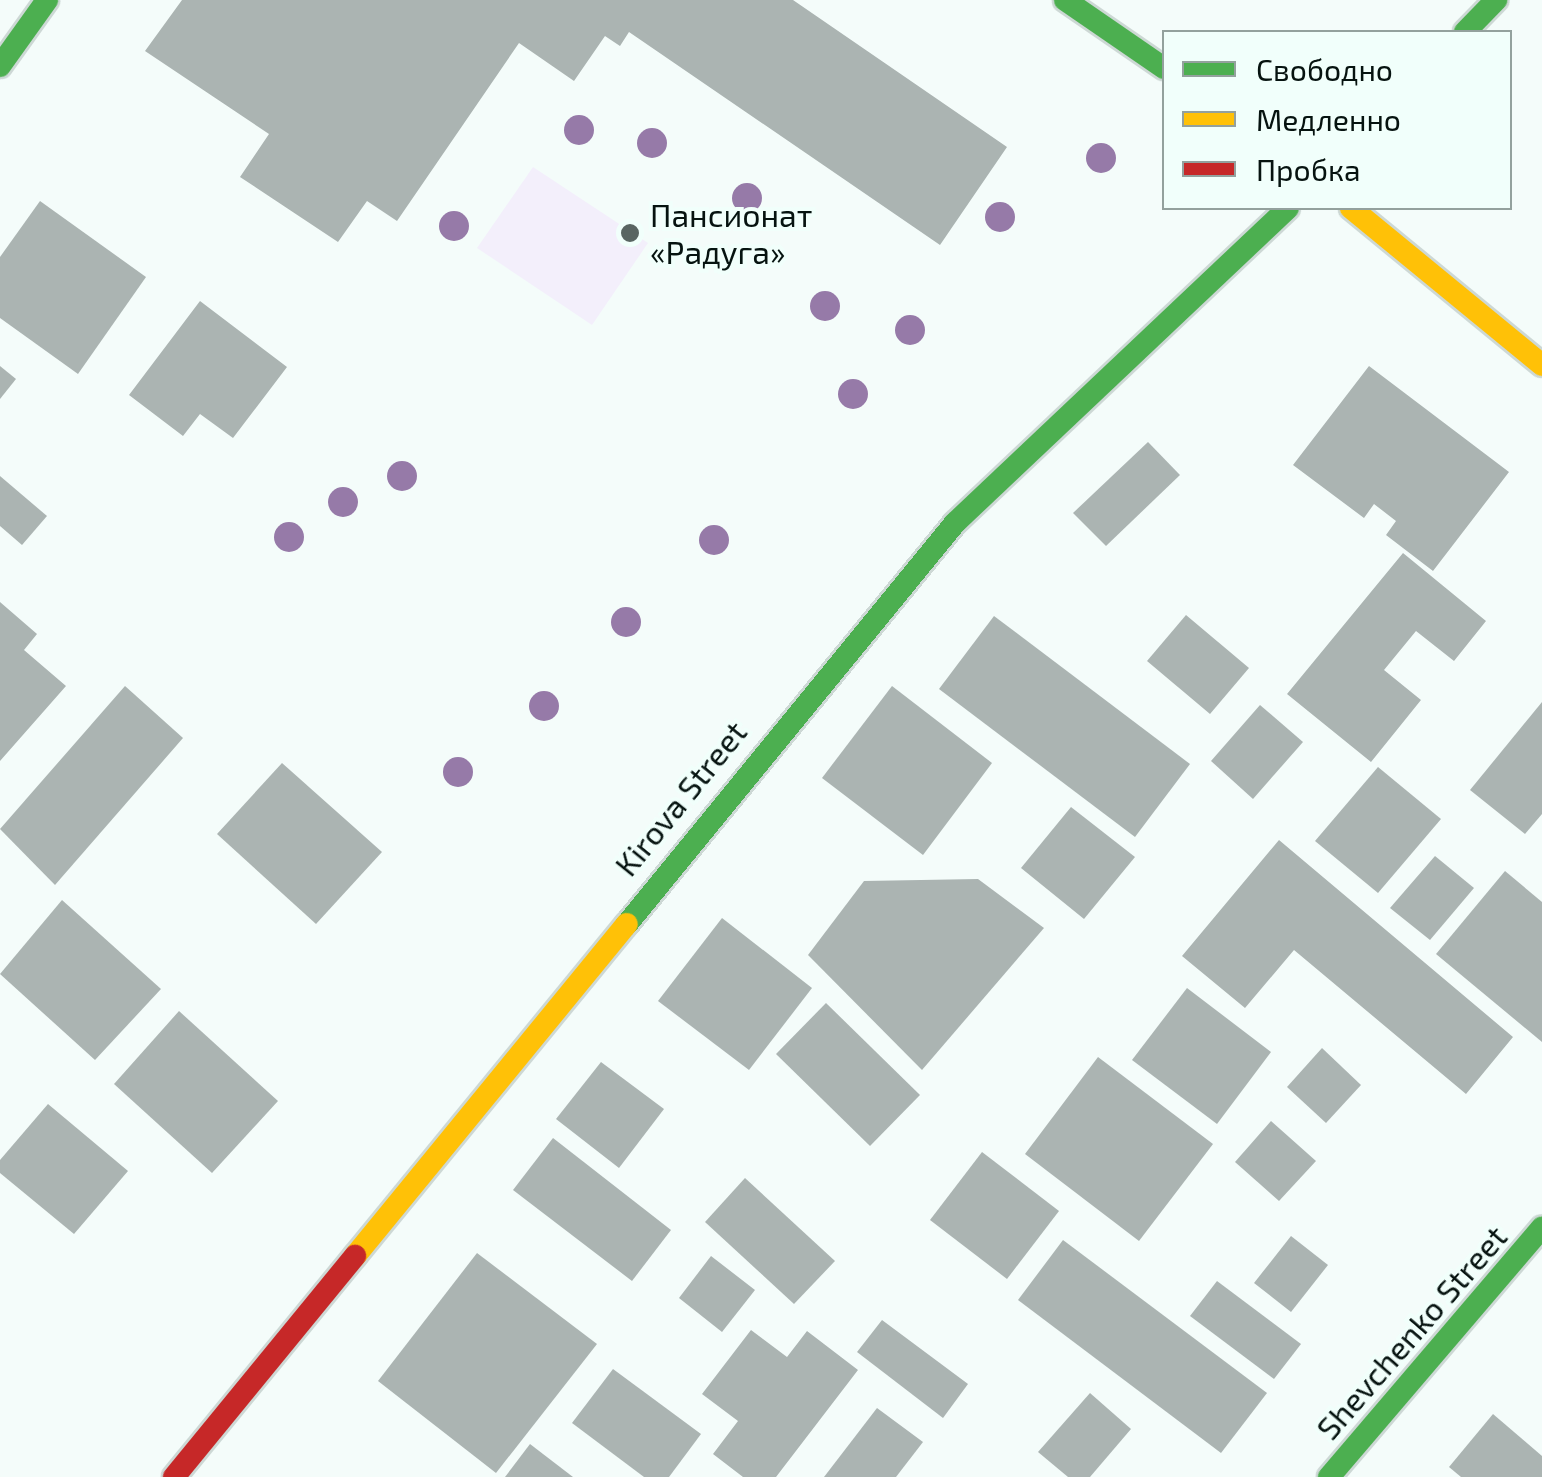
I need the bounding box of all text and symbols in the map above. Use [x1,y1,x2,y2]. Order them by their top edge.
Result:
legend [1162,30,1512,210]
text: Свободно [1256,51,1393,87]
text: Медленно [1256,101,1401,137]
text: Пробка [1256,151,1361,187]
place label: Пансионат «Радуга» [650,196,812,271]
marker: Пансионат «Радуга» [619,222,641,244]
street label: Kirova Street [606,713,754,883]
street label: Shevchenko Street [1308,1217,1514,1447]

